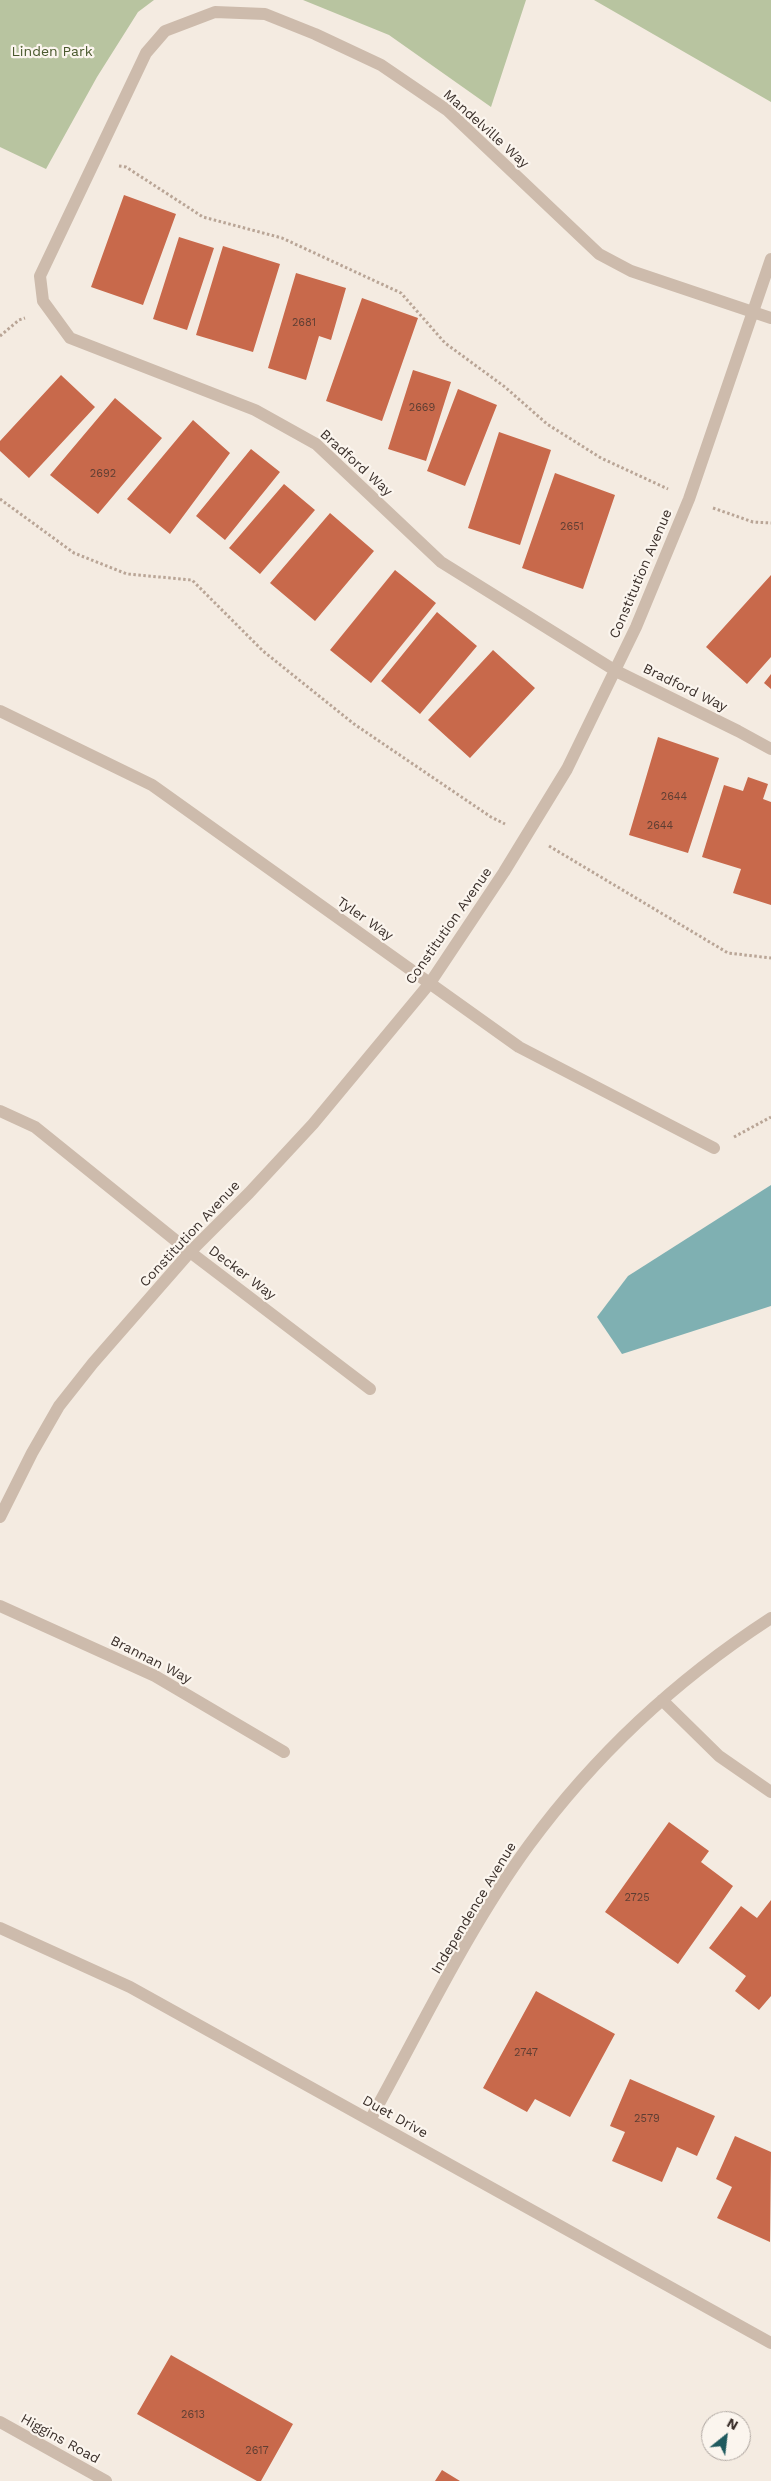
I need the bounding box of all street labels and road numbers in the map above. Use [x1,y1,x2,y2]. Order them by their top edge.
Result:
street label: Mandelville Way [440,86,532,172]
street label: Bradford Way [316,426,396,500]
street label: Constitution Avenue [606,507,676,641]
street label: Bradford Way [640,660,730,716]
street label: Constitution Avenue [402,864,496,988]
street label: Tyler Way [334,893,396,945]
street label: Constitution Avenue [136,1177,244,1291]
street label: Decker Way [205,1242,279,1304]
street label: Brannan Way [108,1632,194,1688]
street label: Independence Avenue [428,1839,520,1977]
street label: Duet Drive [359,2092,431,2142]
street label: Higgins Road [18,2410,102,2468]

